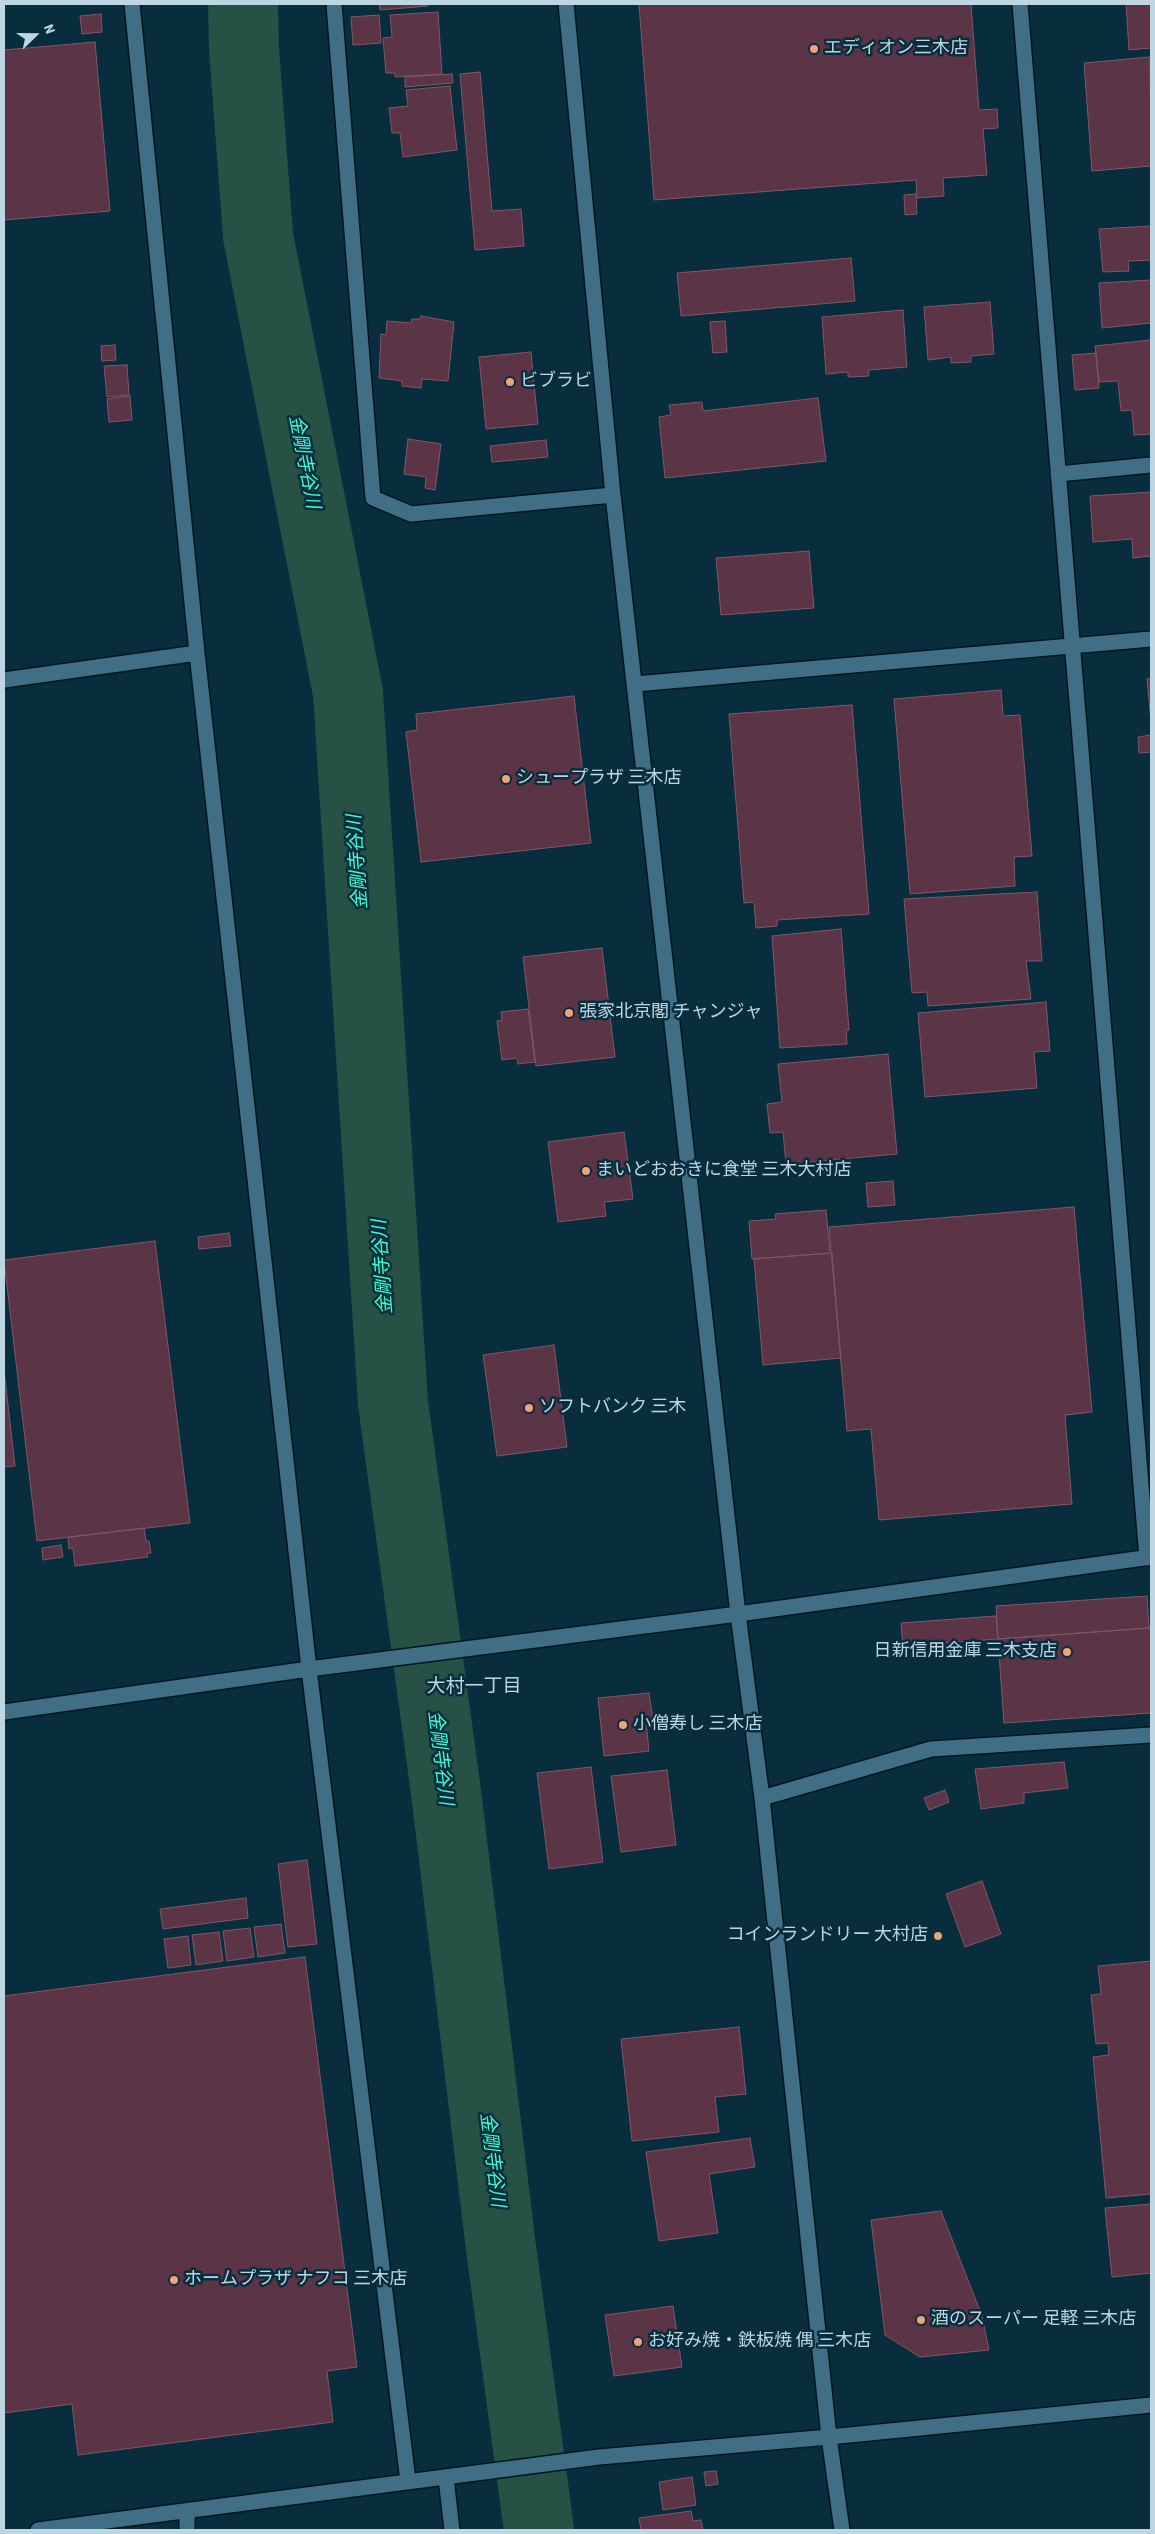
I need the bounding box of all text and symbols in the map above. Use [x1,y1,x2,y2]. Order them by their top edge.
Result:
north arrow [10,10,60,60]
text: N [38,21,60,37]
place label: エディオン三木店 [824,38,968,60]
marker: エディオン三木店 [808,43,820,55]
place label: ビブラビ [520,371,592,393]
marker: ビブラビ [504,376,516,388]
water label: 金剛寺谷川 [283,413,323,511]
place label: シュープラザ 三木店 [516,768,682,790]
marker: シュープラザ 三木店 [500,773,512,785]
water label: 金剛寺谷川 [344,814,374,910]
place label: 張家北京閣 チャンジャ [579,1002,763,1024]
marker: 張家北京閣 チャンジャ [563,1007,575,1019]
place label: まいどおおきに食堂 三木大村店 [596,1160,852,1182]
marker: まいどおおきに食堂 三木大村店 [580,1165,592,1177]
water label: 金剛寺谷川 [369,1219,399,1315]
place label: ソフトバンク 三木 [539,1397,687,1419]
marker: ソフトバンク 三木 [523,1402,535,1414]
place label: 日新信用金庫 三木支店 [873,1641,1057,1663]
marker: 日新信用金庫 三木支店 [1061,1646,1073,1658]
district label: 大村一丁目 [427,1677,521,1699]
water label: 金剛寺谷川 [422,1709,456,1807]
place label: 小僧寿し 三木店 [633,1714,763,1736]
marker: 小僧寿し 三木店 [617,1719,629,1731]
place label: コインランドリー 大村店 [726,1925,928,1947]
marker: コインランドリー 大村店 [932,1930,944,1942]
water label: 金剛寺谷川 [474,2111,508,2209]
place label: ホームプラザ ナフコ 三木店 [184,2269,407,2291]
marker: ホームプラザ ナフコ 三木店 [168,2274,180,2286]
place label: 酒のスーパー 足軽 三木店 [931,2309,1136,2331]
marker: 酒のスーパー 足軽 三木店 [915,2314,927,2326]
place label: お好み焼・鉄板焼 偶 三木店 [648,2331,871,2353]
marker: お好み焼・鉄板焼 偶 三木店 [632,2336,644,2348]

